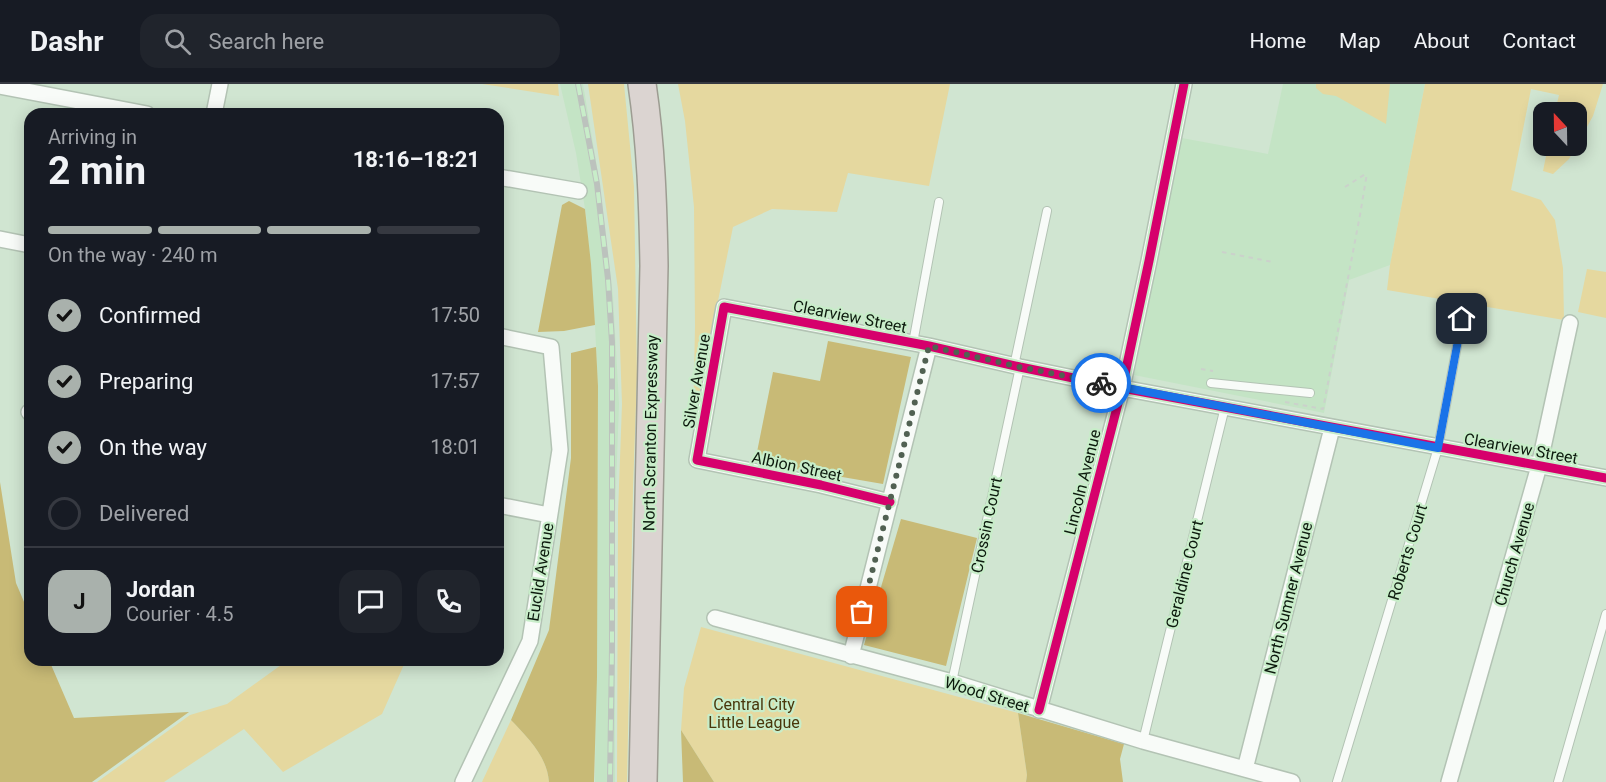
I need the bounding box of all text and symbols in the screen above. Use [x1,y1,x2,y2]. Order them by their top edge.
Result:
search box [140,14,560,68]
text: Dashr [30,25,104,58]
icon: search [161,25,194,58]
text: Search here [209,29,324,54]
text: Home [1250,29,1306,53]
text: Map [1339,29,1381,53]
text: About [1414,29,1470,53]
text: Contact [1503,29,1576,53]
north arrow [1533,102,1587,156]
map controls [1533,102,1587,156]
text: Arriving in [48,125,137,149]
text: 18:16–18:21 [353,147,480,172]
text: 2 min [48,148,146,194]
text: On the way · 240 m [48,243,217,267]
pin [1436,293,1487,344]
street label: Clearview Street [791,296,908,337]
icon: check [48,299,81,332]
icon: home [1445,302,1478,335]
text: Confirmed [99,303,201,328]
text: 17:50 [430,303,480,327]
street label: Silver Avenue [679,333,714,430]
street label: North Scranton Expressway [639,334,662,531]
courier [1071,353,1131,413]
icon: check [48,365,81,398]
icon: bike [1085,367,1118,400]
text: Preparing [99,369,193,394]
text: 17:57 [430,369,480,393]
street label: Lincoln Avenue [1060,427,1105,537]
street label: Clearview Street [1462,429,1579,468]
icon: check [48,431,81,464]
text: On the way [99,435,207,460]
text: 18:01 [430,435,480,459]
street label: Albion Street [750,448,844,485]
street label: Crossin Court [967,475,1006,575]
street label: Church Avenue [1491,500,1538,608]
text: Delivered [99,501,189,526]
street label: Roberts Court [1384,502,1431,602]
street label: Geraldine Court [1162,518,1207,630]
street label: North Sumner Avenue [1260,520,1317,676]
street label: Euclid Avenue [523,522,558,623]
button: chat [339,570,402,633]
button: phone [417,570,480,633]
text: Jordan [126,577,195,602]
pin [836,586,887,637]
text: J [73,589,86,614]
icon: bag [845,595,878,628]
text: Courier · 4.5 [126,602,233,626]
street label: Wood Street [942,673,1031,716]
park label: Central City Little League [708,695,800,732]

